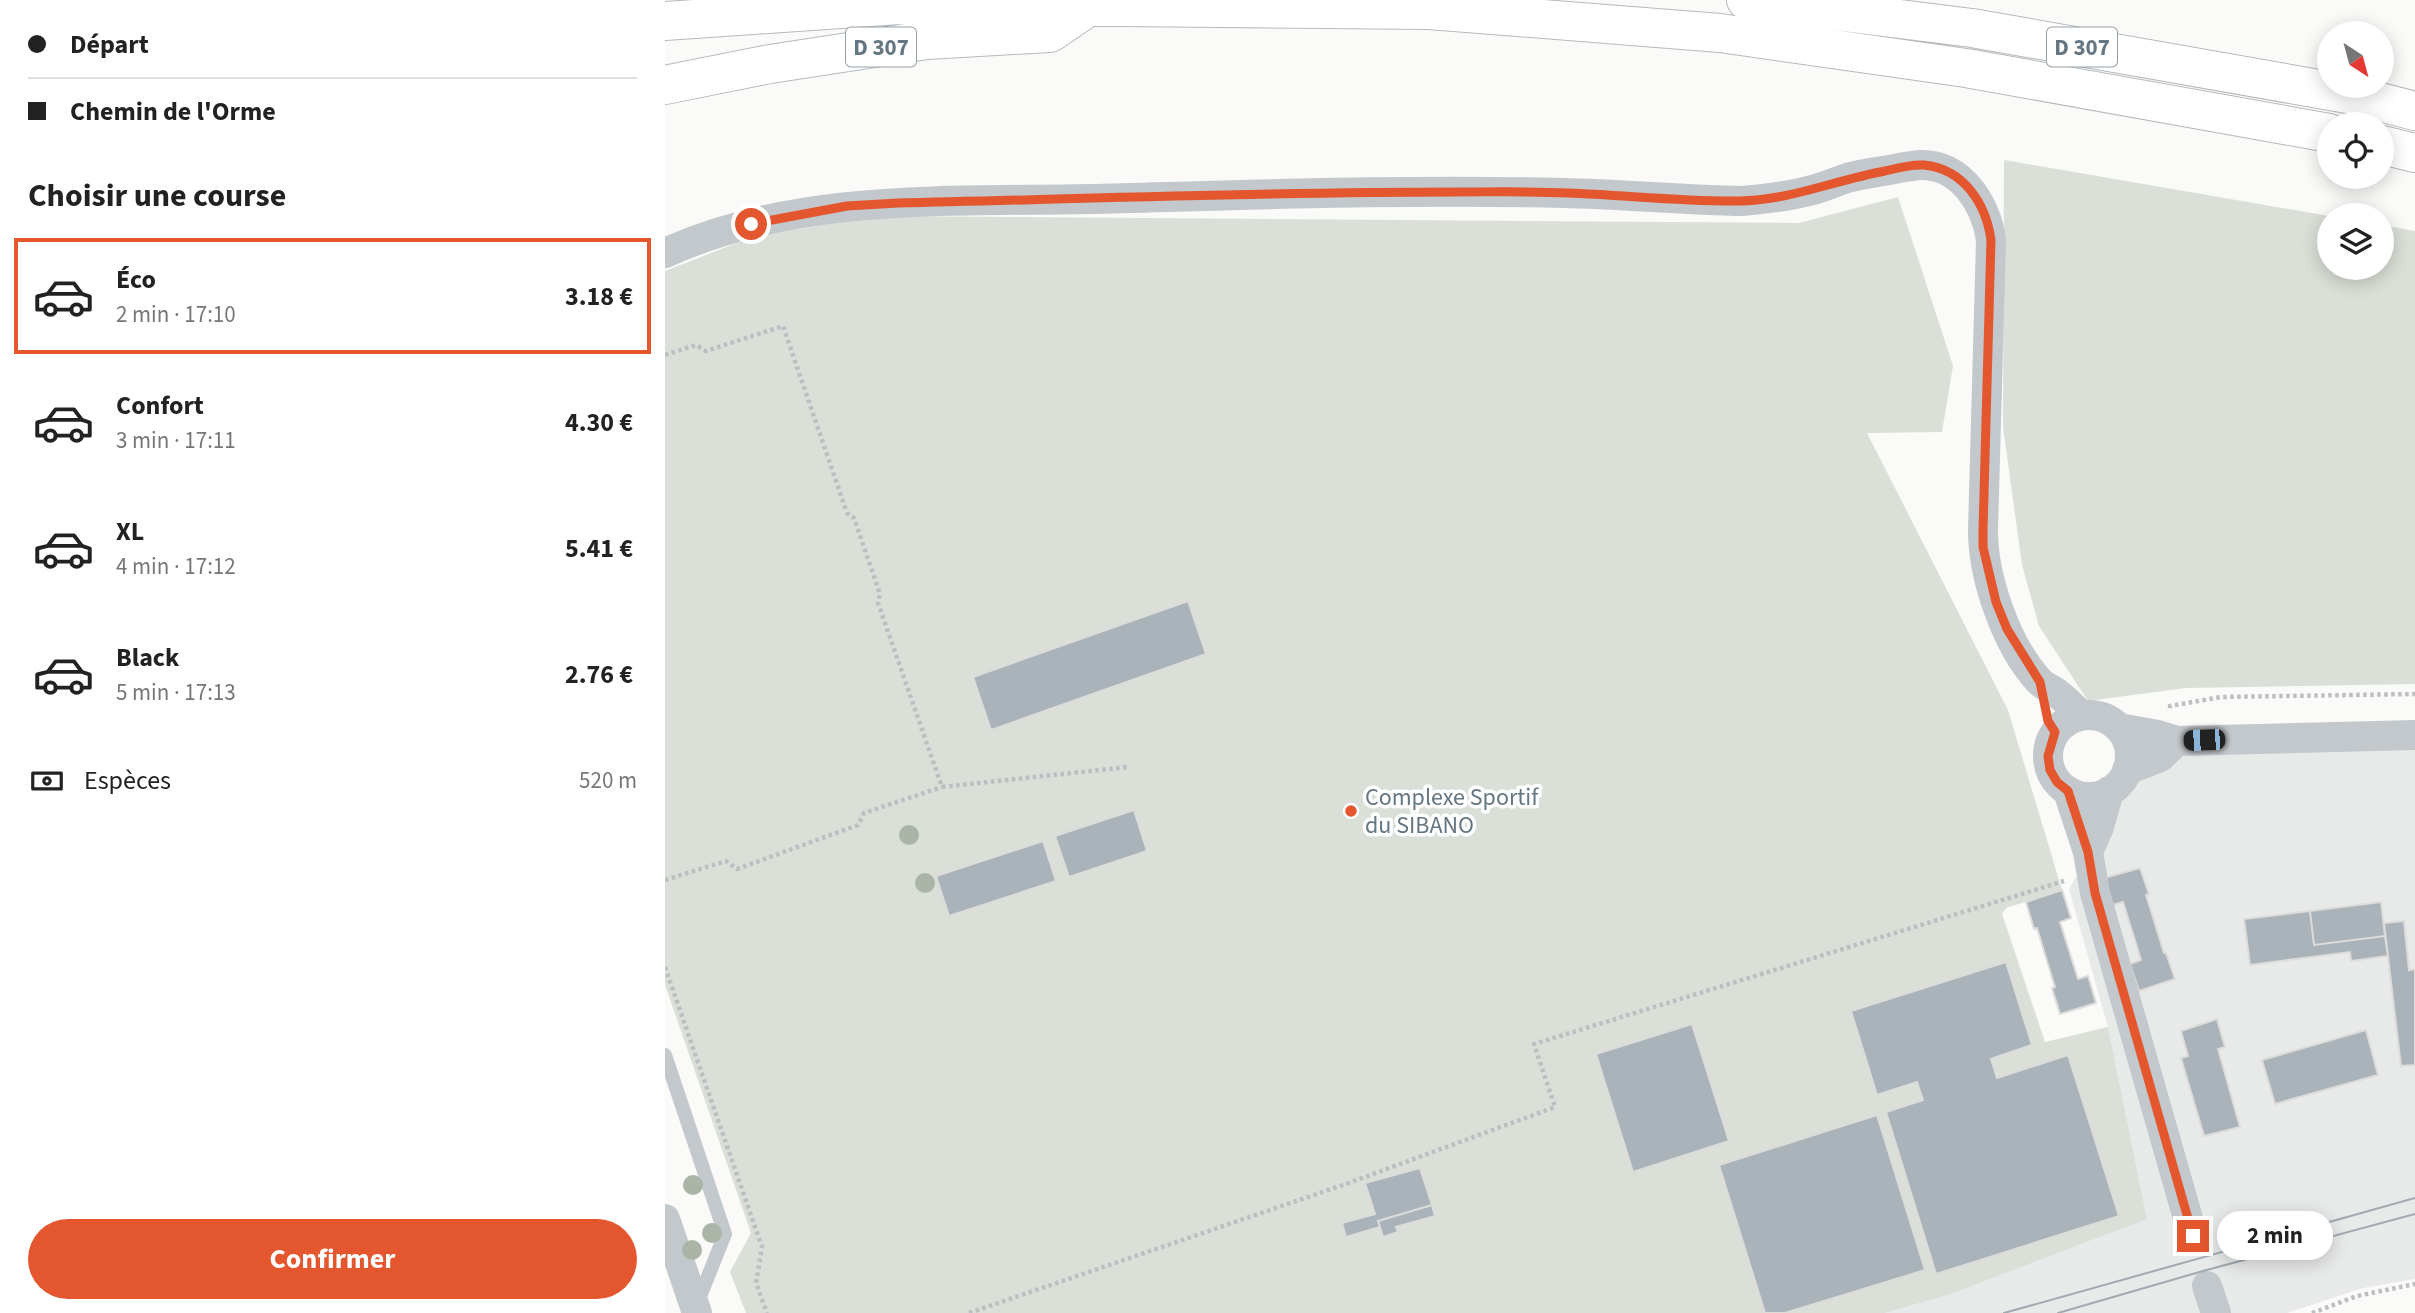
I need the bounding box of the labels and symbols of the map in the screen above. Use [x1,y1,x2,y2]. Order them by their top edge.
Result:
north arrow [2317,21,2394,98]
road number: D 307 [846,28,916,66]
road number: D 307 [2047,28,2117,66]
route start [735,208,767,240]
car [2183,729,2226,751]
place label: Complexe Sportif du SIBANO [1365,780,1539,843]
marker: Complexe Sportif du SIBANO [1343,803,1359,819]
callout: 2 min [2217,1212,2333,1260]
route end [2177,1220,2209,1252]

